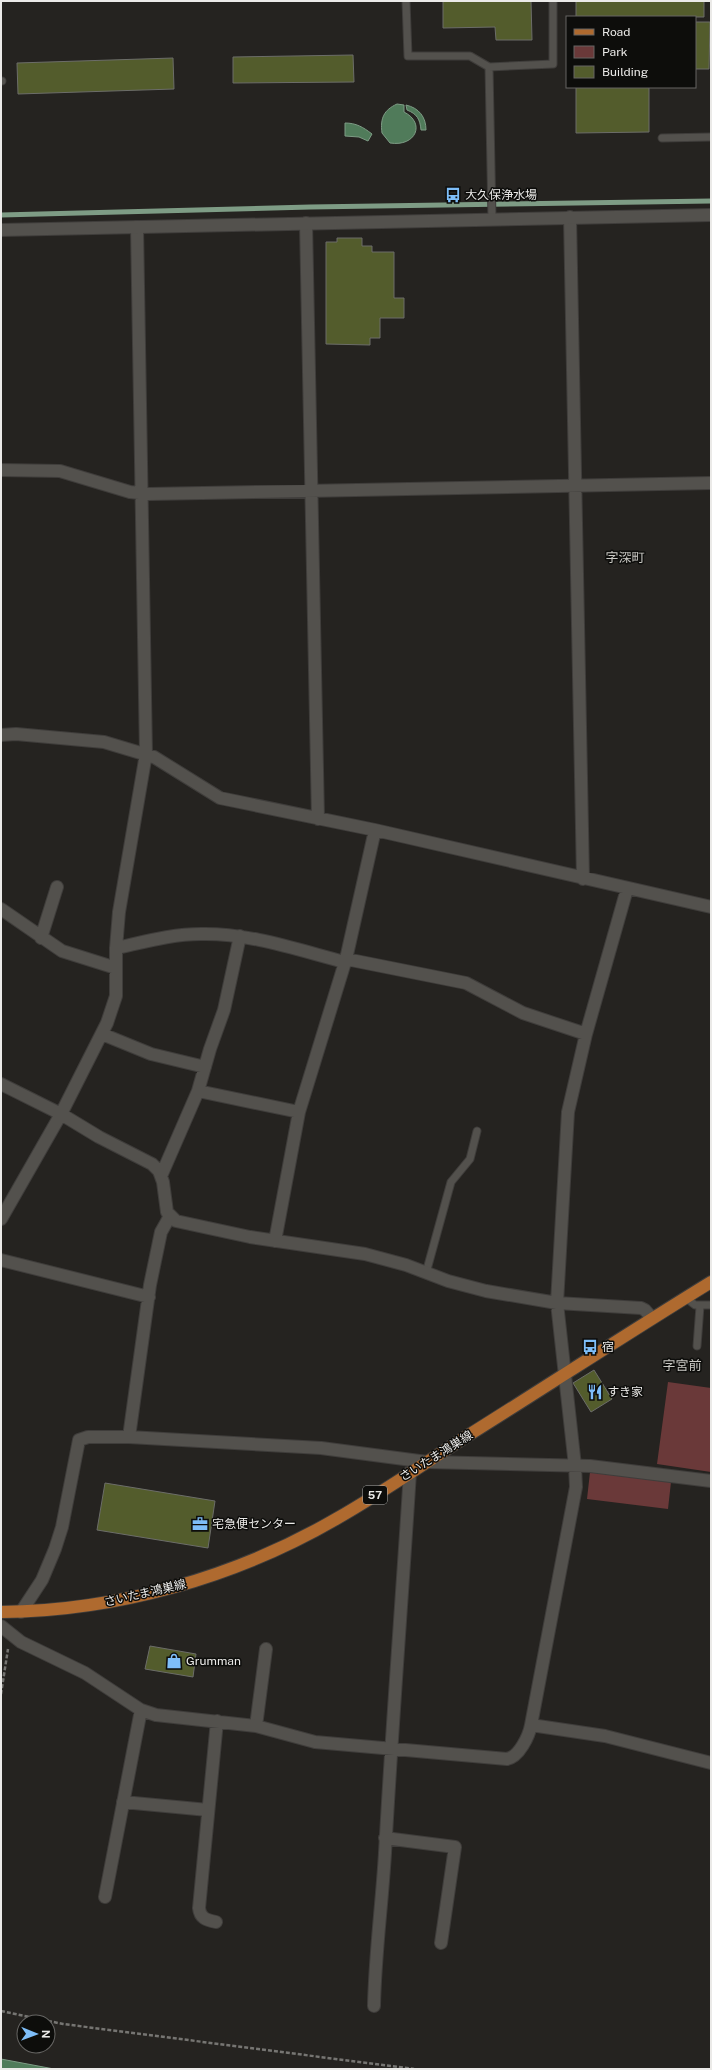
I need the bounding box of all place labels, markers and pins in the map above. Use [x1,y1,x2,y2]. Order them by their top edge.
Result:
bus stop icon: 大久保浄水場 [444,186,462,204]
place label: 大久保浄水場 [465,188,537,202]
bus stop icon: 宿 [581,1338,599,1356]
place label: 宿 [602,1340,614,1354]
restaurant icon: すき家 [586,1383,604,1401]
place label: すき家 [607,1385,643,1399]
office icon: 宅急便センター [191,1515,209,1533]
place label: 宅急便センター [212,1517,296,1531]
shop icon: Grumman [165,1652,183,1670]
place label: Grumman [186,1654,241,1668]

